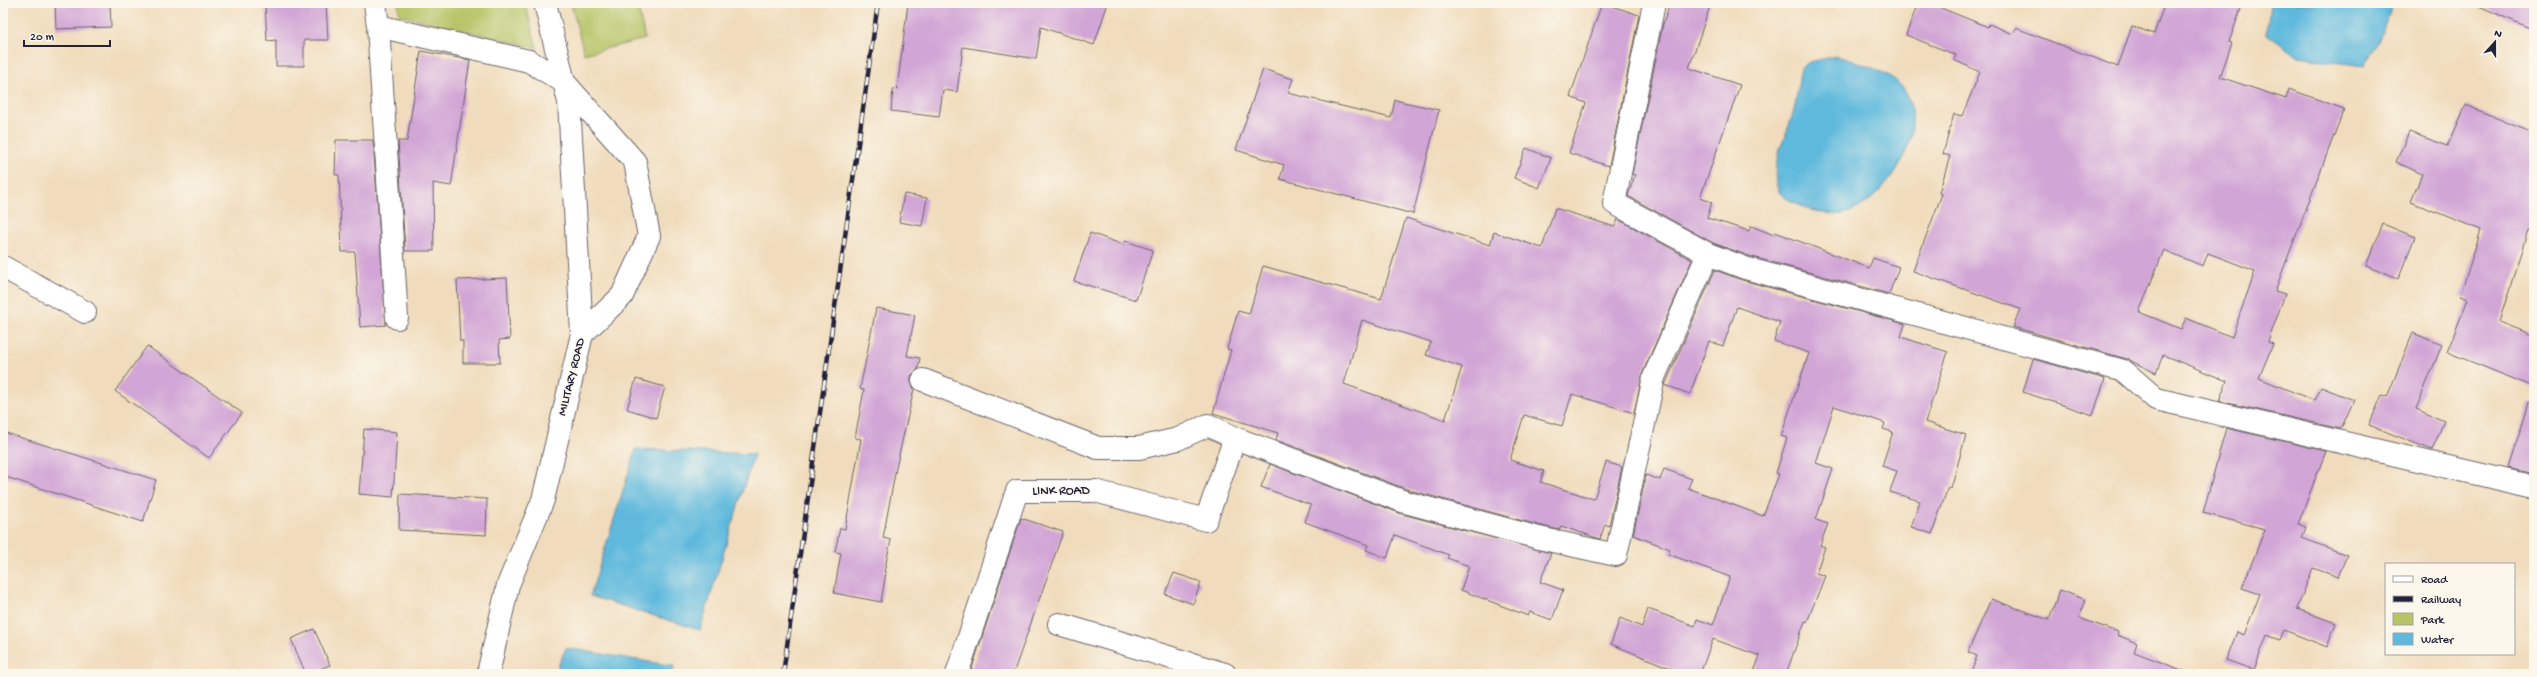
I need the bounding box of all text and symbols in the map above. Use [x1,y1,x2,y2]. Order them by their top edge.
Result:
scale bar [24,22,110,48]
north arrow [2475,22,2515,62]
text: N [2492,28,2503,41]
text: 20 m [30,31,55,45]
street label: MILITARY ROAD [555,336,589,417]
street label: LINK ROAD [1032,484,1090,499]
legend [2385,563,2515,655]
text: Road [2421,574,2448,588]
text: Railway [2421,594,2461,608]
text: Park [2420,614,2446,628]
text: Water [2421,634,2455,648]

